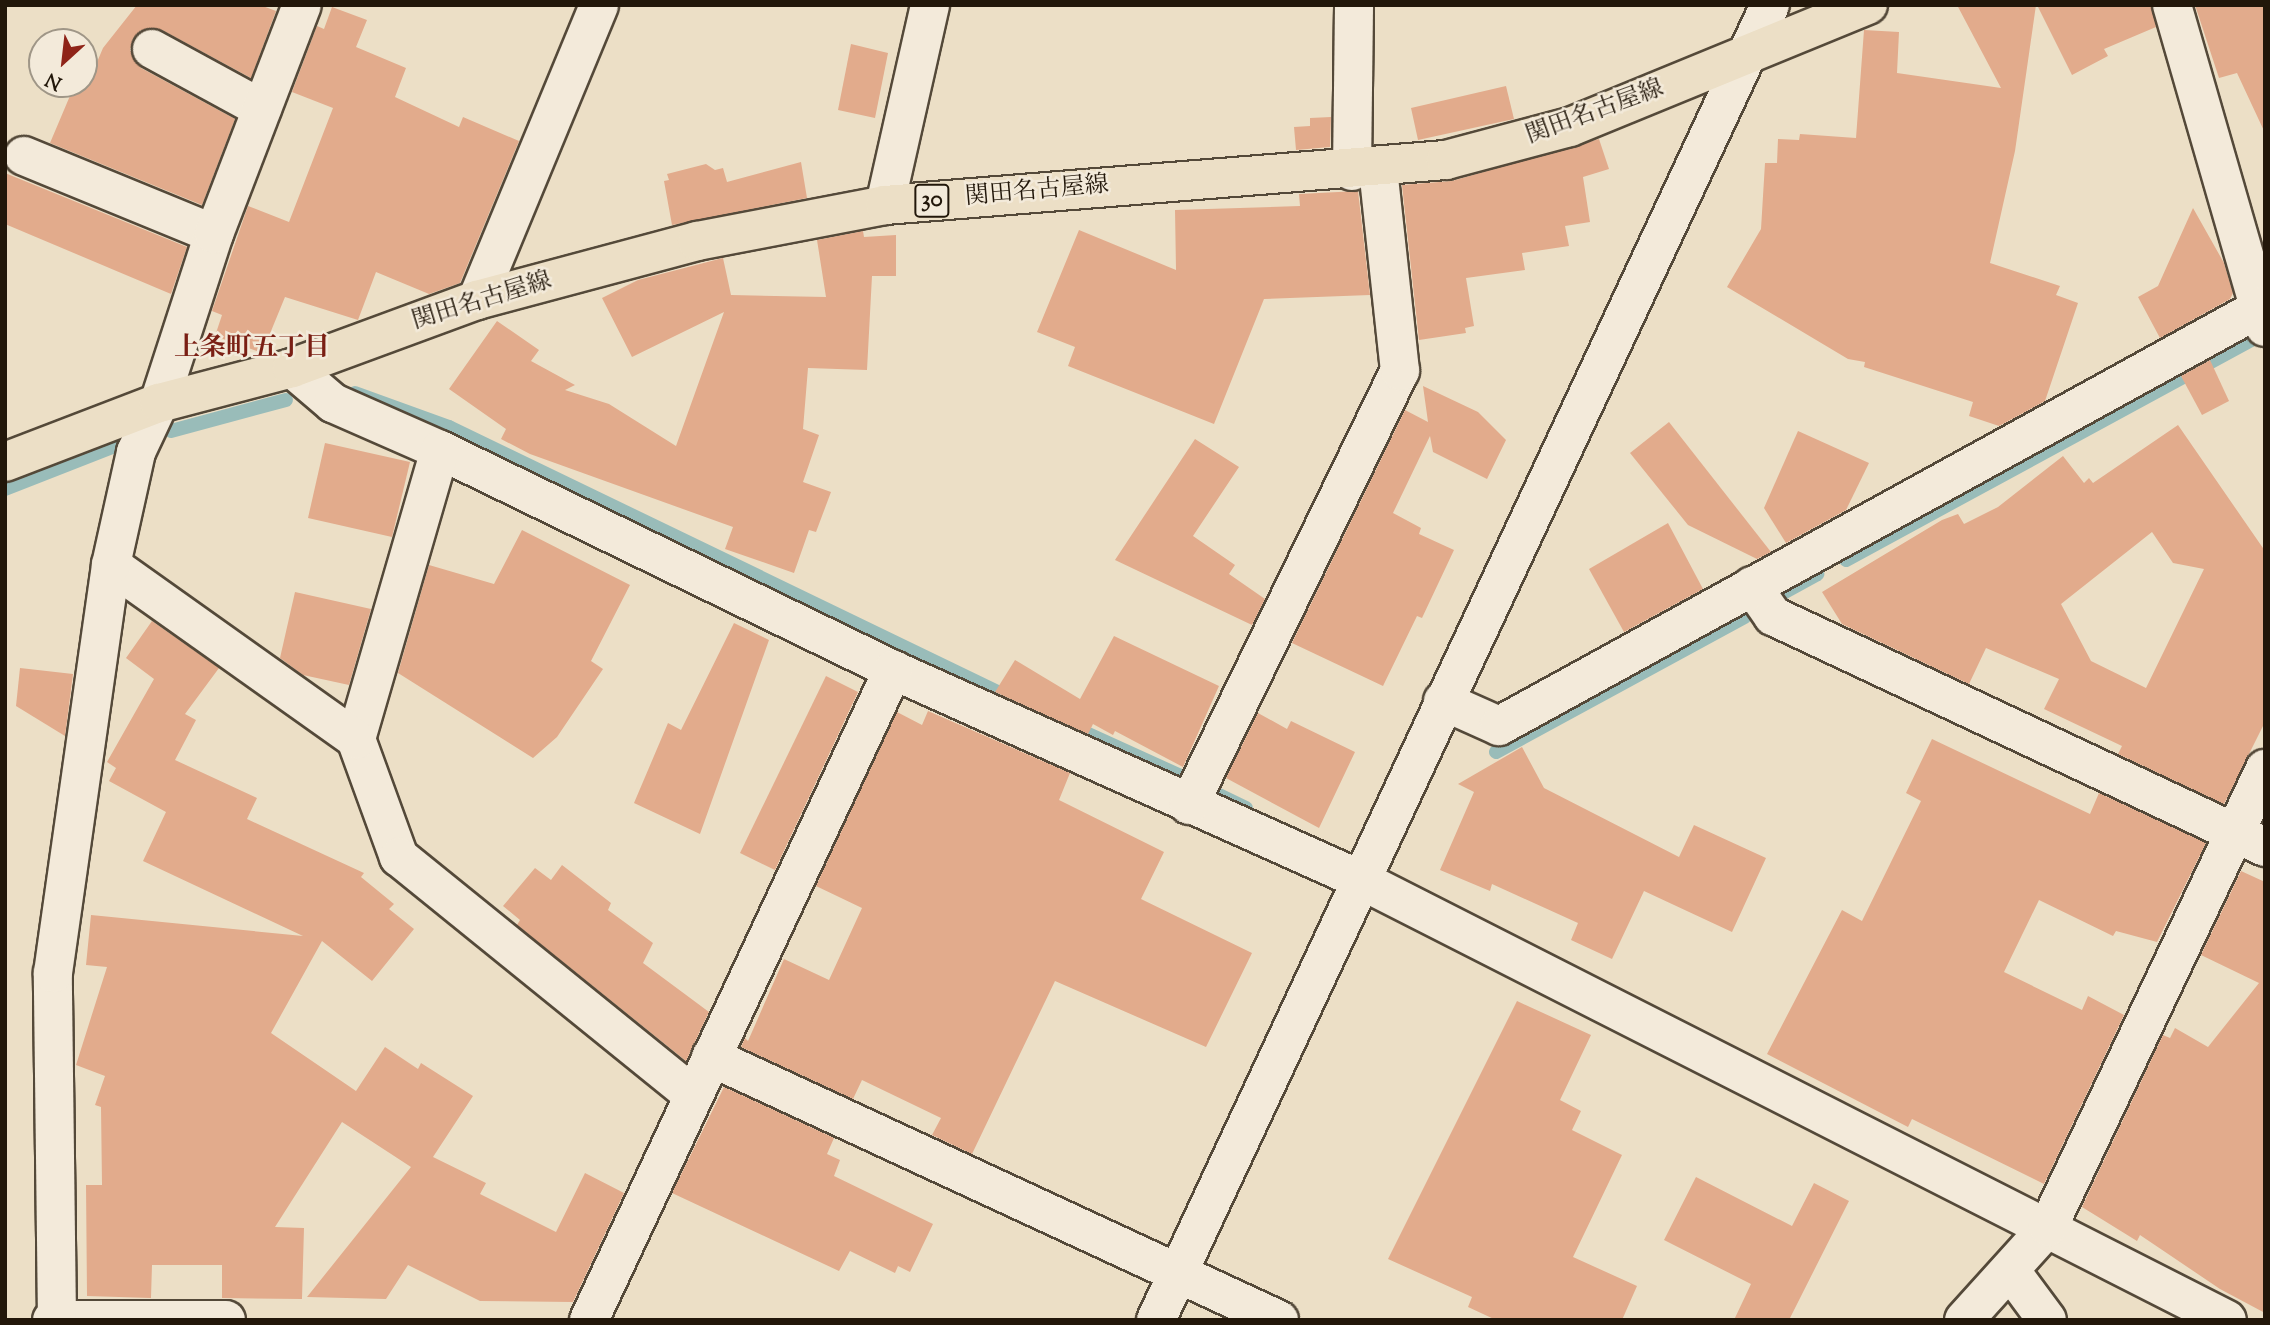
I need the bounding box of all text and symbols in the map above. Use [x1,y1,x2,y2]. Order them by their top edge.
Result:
north arrow [28,28,98,98]
text: N [41,65,67,96]
street label: 関田名古屋線 [1522,75,1668,151]
street label: 関田名古屋線 [964,171,1110,213]
road number: 30 [913,182,951,220]
street label: 関田名古屋線 [409,267,555,337]
district label: 上条町五丁目 [174,333,330,365]

